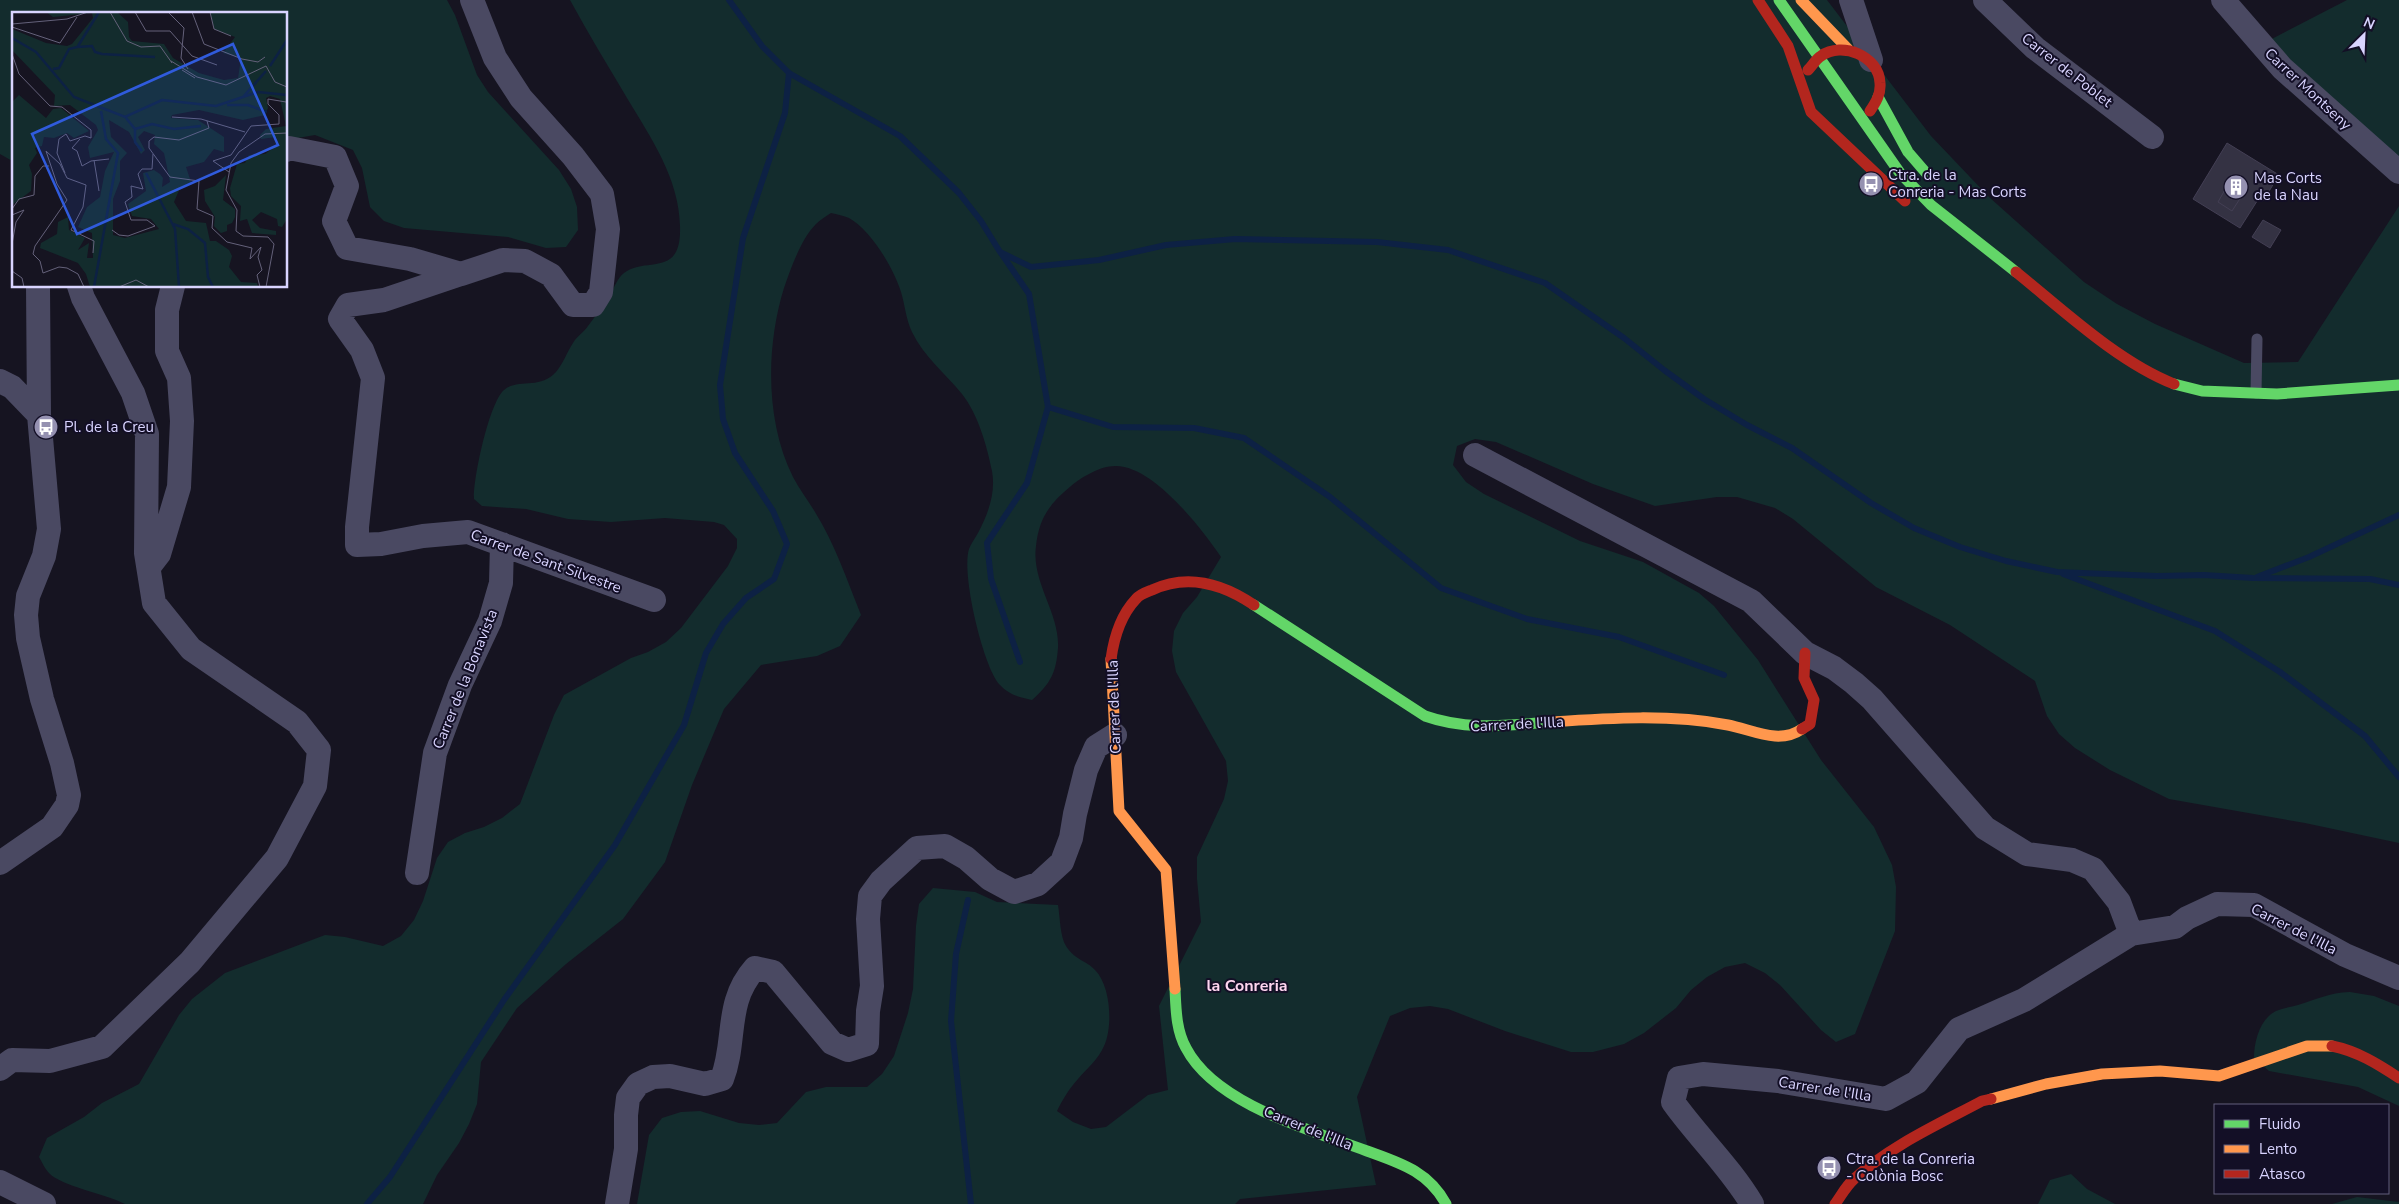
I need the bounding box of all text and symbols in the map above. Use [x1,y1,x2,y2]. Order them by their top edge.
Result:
north arrow [2339,10,2389,60]
inset map [12,12,288,288]
text: N [2360,13,2378,34]
street label: Carrer de Poblet [2017,28,2117,112]
street label: Carrer Montseny [2260,44,2356,135]
place label: Ctra. de la Conreria - Mas Corts [1888,165,2027,202]
place label: Mas Corts de la Nau [2254,168,2322,205]
bus stop icon: Ctra. de la Conreria - Mas Corts [1858,171,1884,197]
building icon: Mas Corts de la Nau [2223,174,2249,200]
bus stop icon: Pl. de la Creu [33,414,59,440]
place label: Pl. de la Creu [64,417,154,437]
street label: Carrer de Sant Silvestre [468,524,624,598]
street label: Carrer de la Bonavista [428,606,502,752]
street label: Carrer de l'Illa [1102,660,1126,754]
street label: Carrer de l'Illa [1469,712,1565,736]
street label: Carrer de l'Illa [2248,899,2340,959]
district label: la Conreria [1207,975,1287,997]
street label: Carrer de l'Illa [1777,1072,1873,1106]
street label: Carrer de l'Illa [1261,1101,1355,1155]
legend [2214,1104,2389,1194]
text: Fluido [2259,1114,2301,1134]
text: Lento [2259,1139,2297,1159]
place label: Ctra. de la Conreria - Colònia Bosc [1846,1149,1975,1186]
bus stop icon: Ctra. de la Conreria - Colònia Bosc [1816,1155,1842,1181]
text: Atasco [2259,1164,2305,1184]

